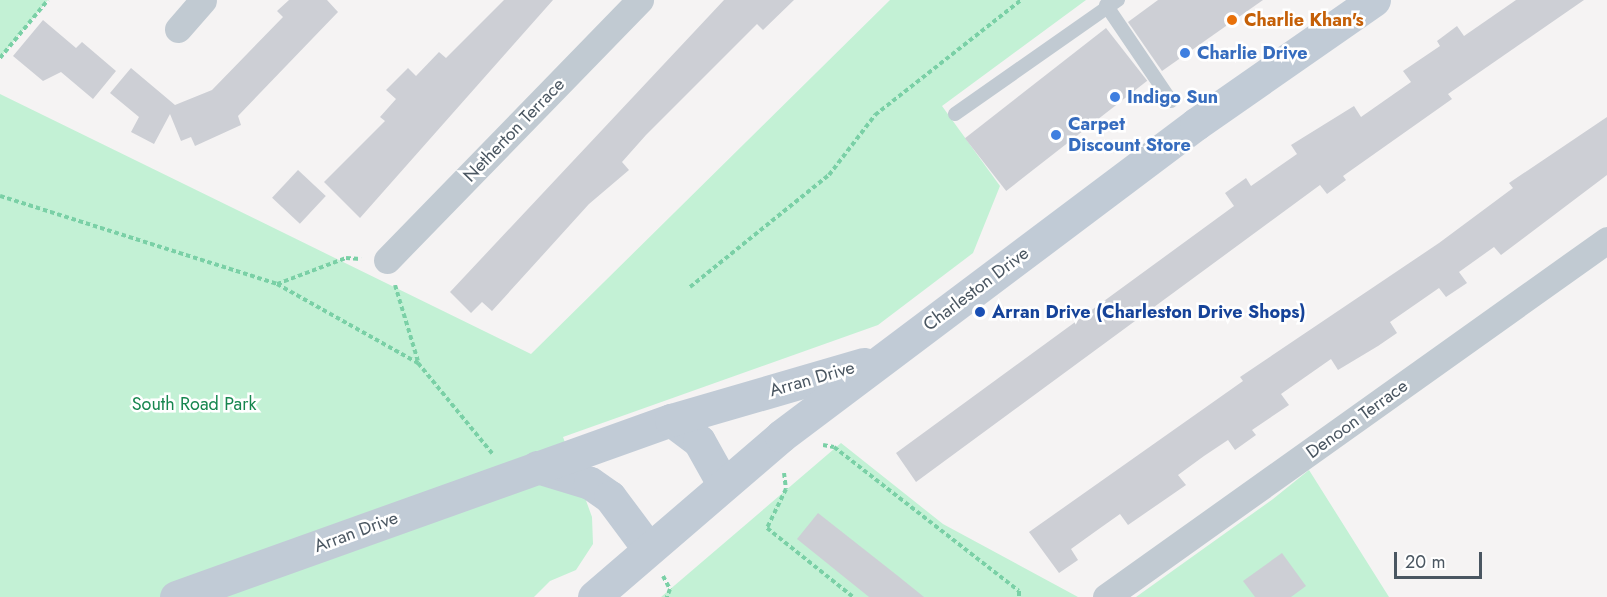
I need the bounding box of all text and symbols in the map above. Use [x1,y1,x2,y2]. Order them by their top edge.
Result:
place label: Charlie Khan's [1244,9,1364,31]
marker: Charlie Khan's [1225,13,1239,27]
place label: Charlie Drive [1197,42,1308,64]
marker: Charlie Drive [1178,46,1192,60]
street label: Netherton Terrace [459,74,569,186]
place label: Indigo Sun [1127,86,1218,108]
marker: Indigo Sun [1108,90,1122,104]
place label: Carpet Discount Store [1068,114,1191,156]
marker: Carpet Discount Store [1049,128,1063,142]
street label: Charleston Drive [919,242,1033,336]
place label: Arran Drive (Charleston Drive Shops) [992,301,1306,323]
marker: Arran Drive (Charleston Drive Shops) [973,305,987,319]
street label: Arran Drive [767,357,857,401]
street label: Denoon Terrace [1302,375,1412,463]
park label: South Road Park [132,393,256,415]
street label: Arran Drive [311,507,401,557]
scale bar [1397,540,1486,578]
text: 20 m [1405,549,1445,575]

